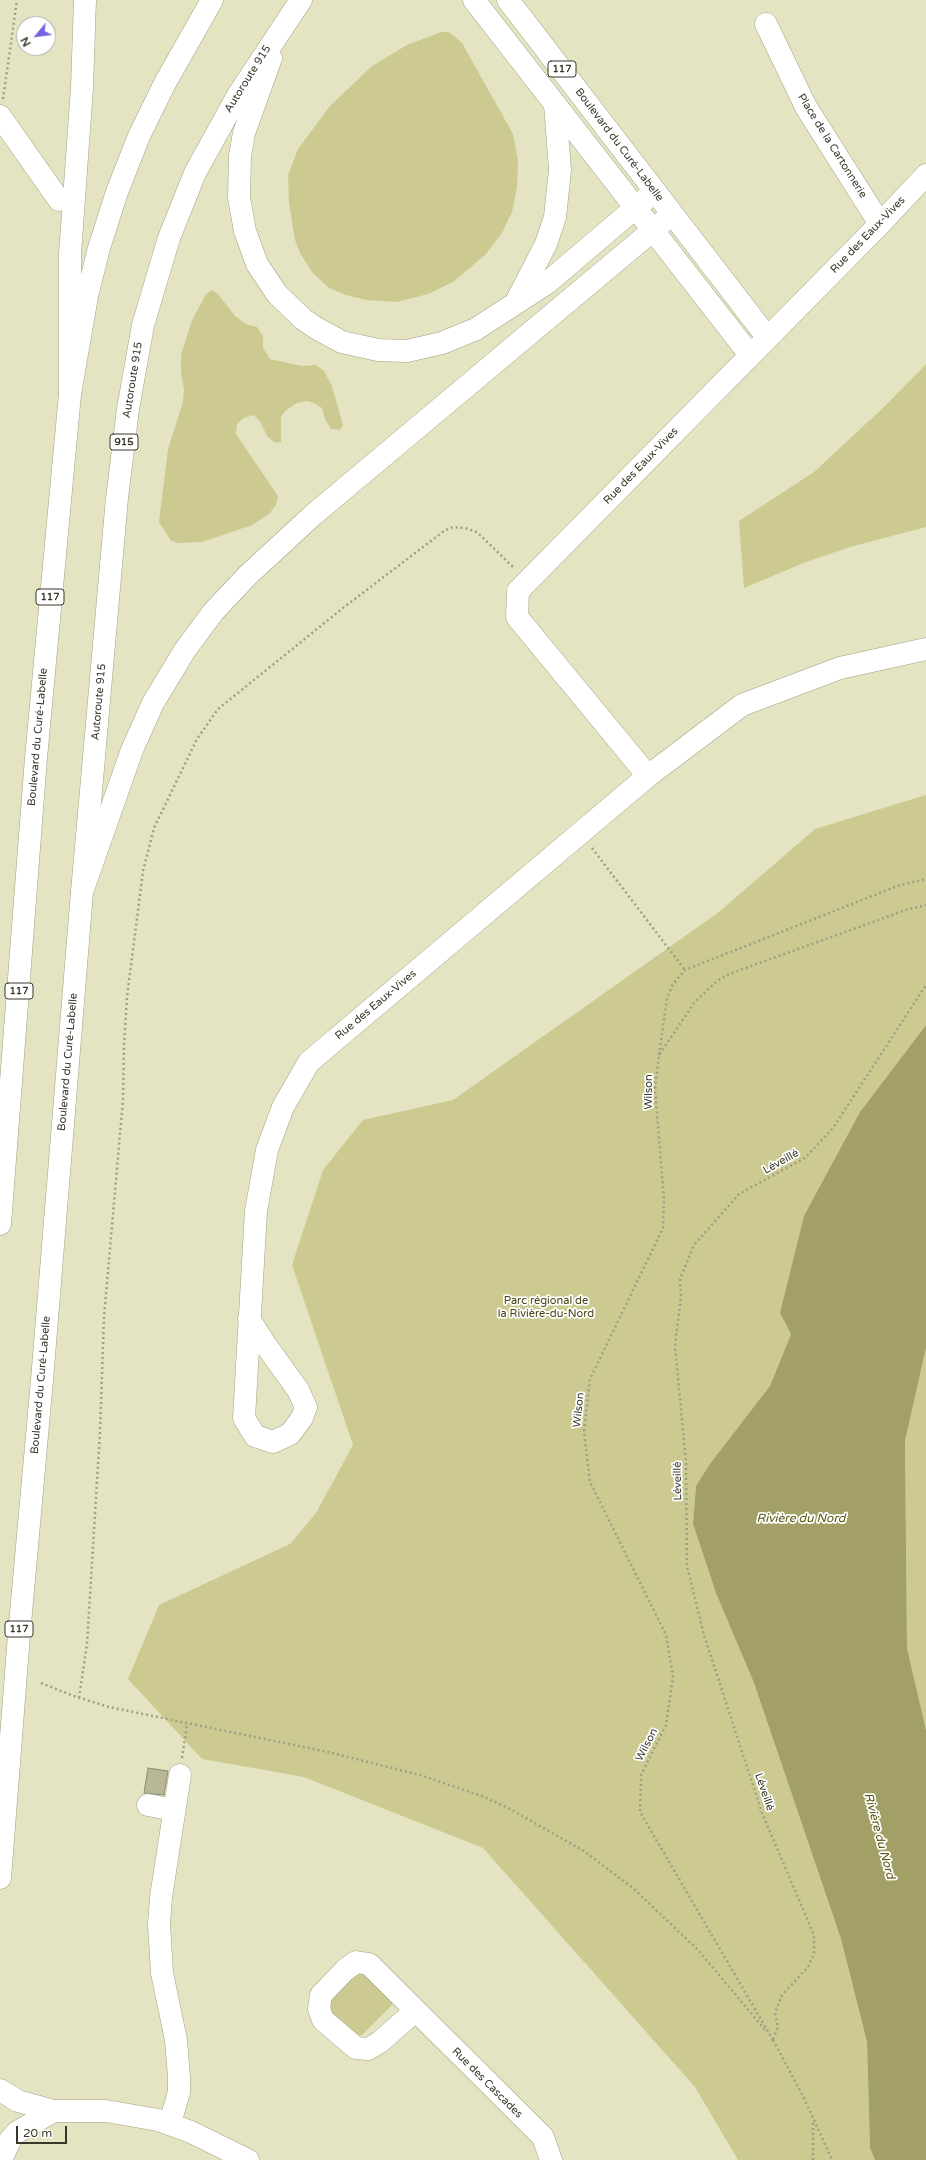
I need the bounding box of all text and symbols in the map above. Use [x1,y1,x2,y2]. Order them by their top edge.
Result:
north arrow [16,16,56,56]
text: N [18,35,34,49]
street label: Autoroute 915 [222,43,274,115]
road number: 117 [548,61,576,77]
street label: Boulevard du Curé-Labelle [572,86,666,204]
street label: Place de la Cartonnerie [794,91,870,201]
street label: Rue des Eaux-Vives [828,194,908,276]
street label: Autoroute 915 [120,341,146,419]
street label: Rue des Eaux-Vives [601,425,681,507]
road number: 915 [110,434,138,450]
road number: 117 [36,589,64,605]
street label: Autoroute 915 [89,663,109,741]
street label: Boulevard du Curé-Labelle [25,667,51,807]
street label: Rue des Eaux-Vives [333,967,419,1043]
road number: 117 [5,983,33,999]
street label: Boulevard du Curé-Labelle [55,992,81,1132]
street label: Wilson [642,1074,656,1110]
street label: Léveillé [761,1147,801,1177]
park label: Parc régional de la Rivière-du-Nord [498,1294,594,1320]
street label: Boulevard du Curé-Labelle [28,1315,54,1455]
street label: Wilson [571,1392,587,1428]
street label: Léveillé [671,1461,685,1501]
water label: Rivière du Nord [757,1512,845,1526]
road number: 117 [5,1621,33,1637]
street label: Wilson [633,1726,661,1764]
street label: Léveillé [751,1771,777,1813]
water label: Rivière du Nord [861,1791,897,1881]
street label: Rue des Cascades [449,2045,525,2121]
scale bar [18,2118,69,2144]
text: 20 m [23,2126,52,2140]

